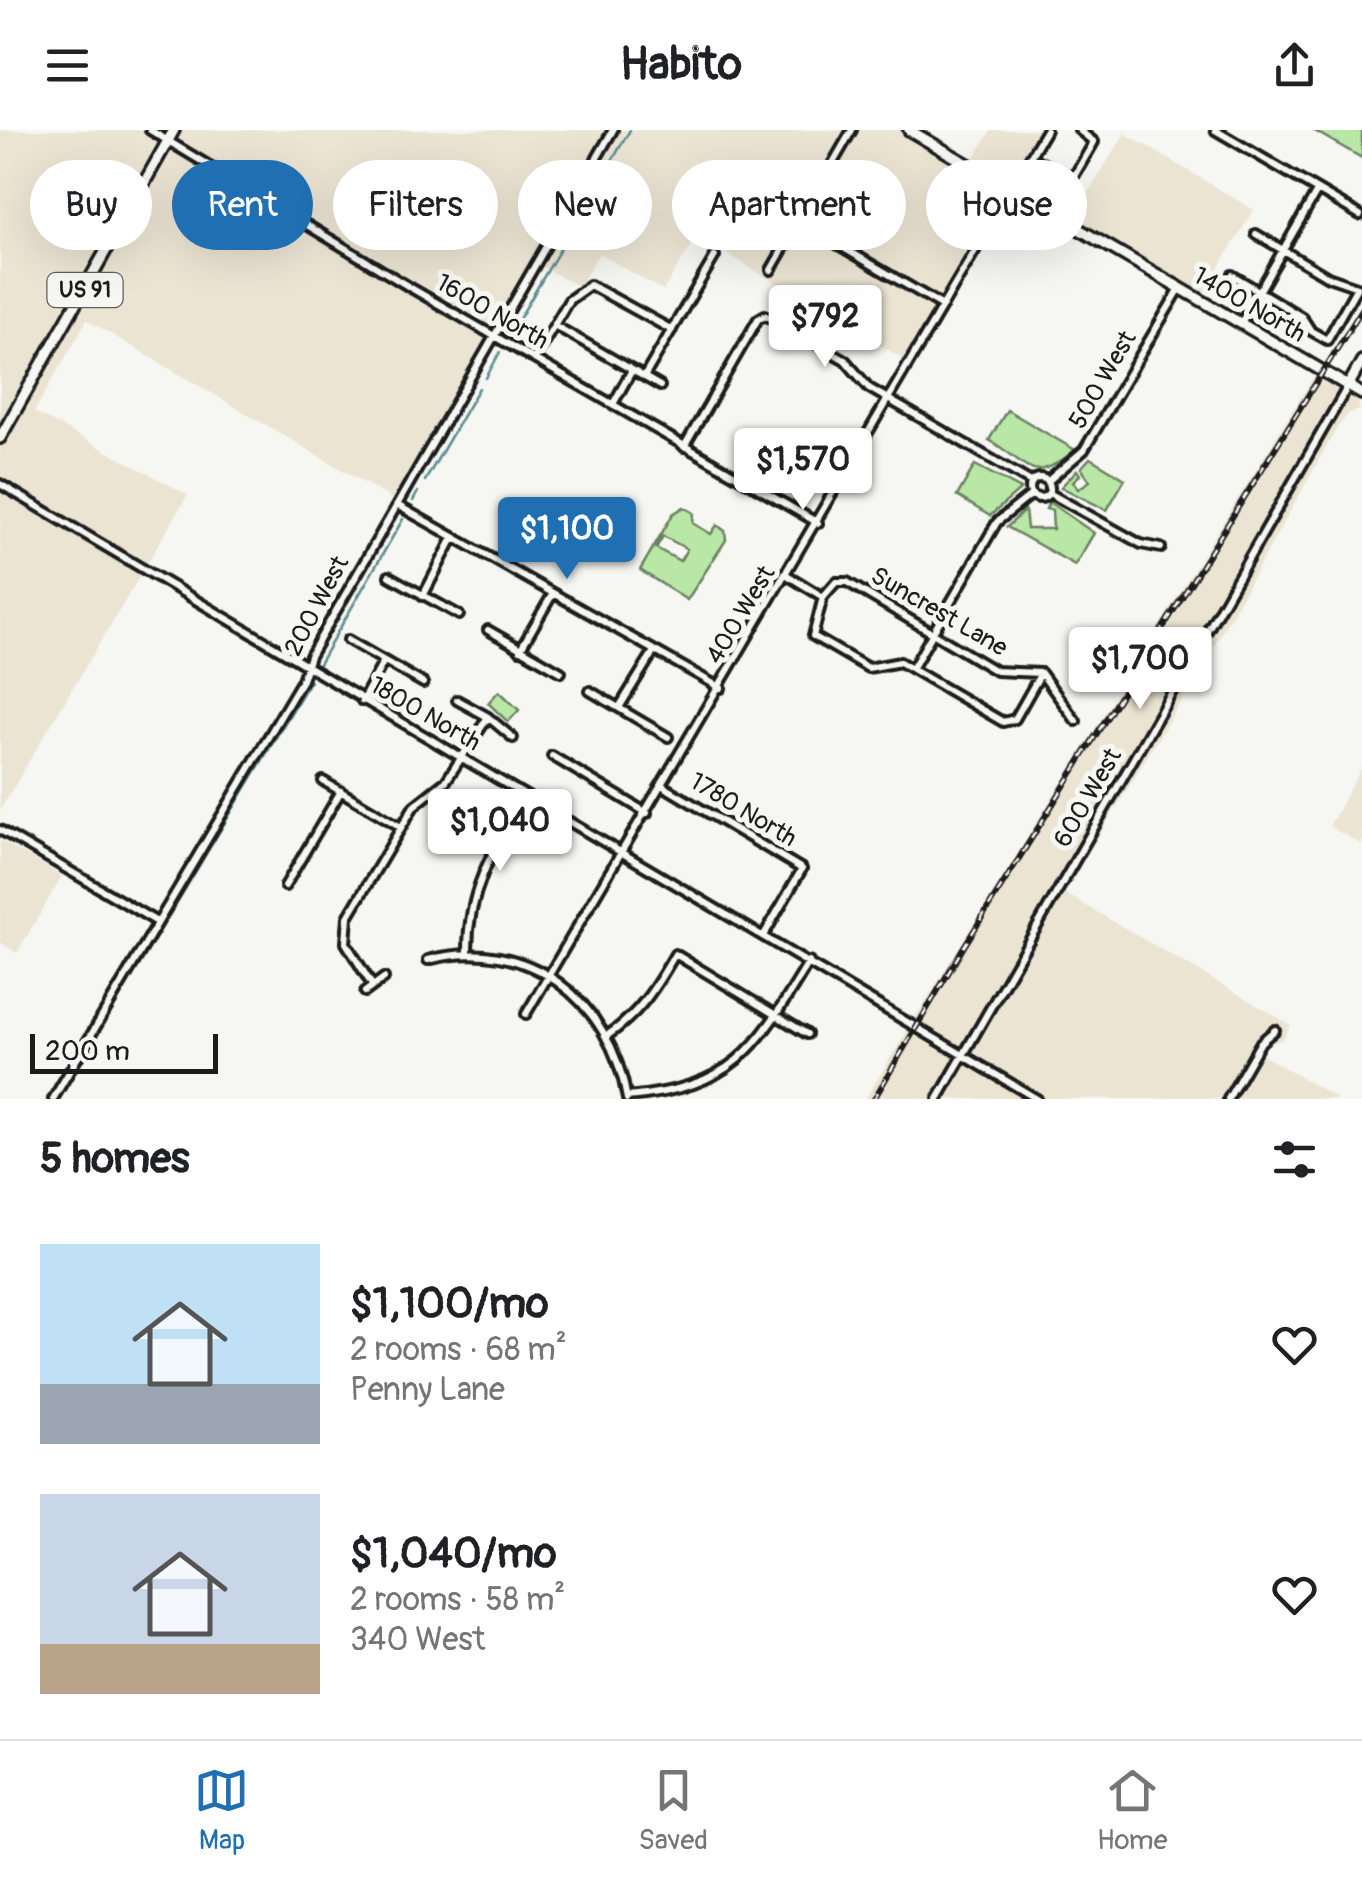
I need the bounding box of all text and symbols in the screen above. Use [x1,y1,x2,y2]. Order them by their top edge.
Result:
text: Habito [620,37,742,93]
icon: menu [40,38,95,93]
icon: share [1267,38,1322,93]
chip: Buy [30,160,152,250]
chip: Rent [172,160,313,250]
chip: Filters [333,160,498,250]
chip: New [518,160,652,250]
chip: Apartment [672,160,906,250]
chip: House [926,160,1087,250]
street label: 1400 North [1187,260,1311,350]
street label: 1600 North [430,267,554,357]
road number: US 91 [48,273,122,307]
pin: $792 [766,285,884,370]
text: $792 [791,297,859,337]
street label: 500 West [1063,325,1144,435]
pin: $1,570 [722,428,884,513]
text: $1,570 [756,440,850,480]
pin: $1,100 [486,497,648,582]
text: $1,100 [520,509,614,549]
street label: 200 West [278,550,357,661]
street label: 400 West [700,560,783,670]
street label: Suncrest Lane [865,560,1014,664]
pin: $1,700 [1059,627,1221,712]
text: $1,700 [1091,639,1189,679]
street label: 1800 North [364,670,486,758]
street label: 600 West [1047,742,1129,853]
street label: 1780 North [684,766,802,854]
pin: $1,040 [419,789,581,874]
text: $1,040 [450,801,550,841]
scale bar [30,1029,218,1074]
text: 200 m [45,1034,130,1069]
icon: filters [1267,1132,1322,1187]
text: 5 homes [40,1133,190,1185]
text: $1,100/mo [350,1278,549,1330]
icon: home [120,1284,240,1404]
icon: heart [1267,1317,1322,1372]
text: 2 rooms · 68 m² [350,1330,567,1370]
text: Penny Lane [350,1370,505,1410]
text: $1,040/mo [350,1528,557,1580]
icon: home [120,1534,240,1654]
icon: heart [1267,1567,1322,1622]
text: 2 rooms · 58 m² [350,1580,565,1620]
text: 340 West [350,1620,486,1660]
tab: Map [194,1763,249,1858]
tab: Saved [638,1763,708,1858]
tab: Home [1097,1763,1167,1858]

